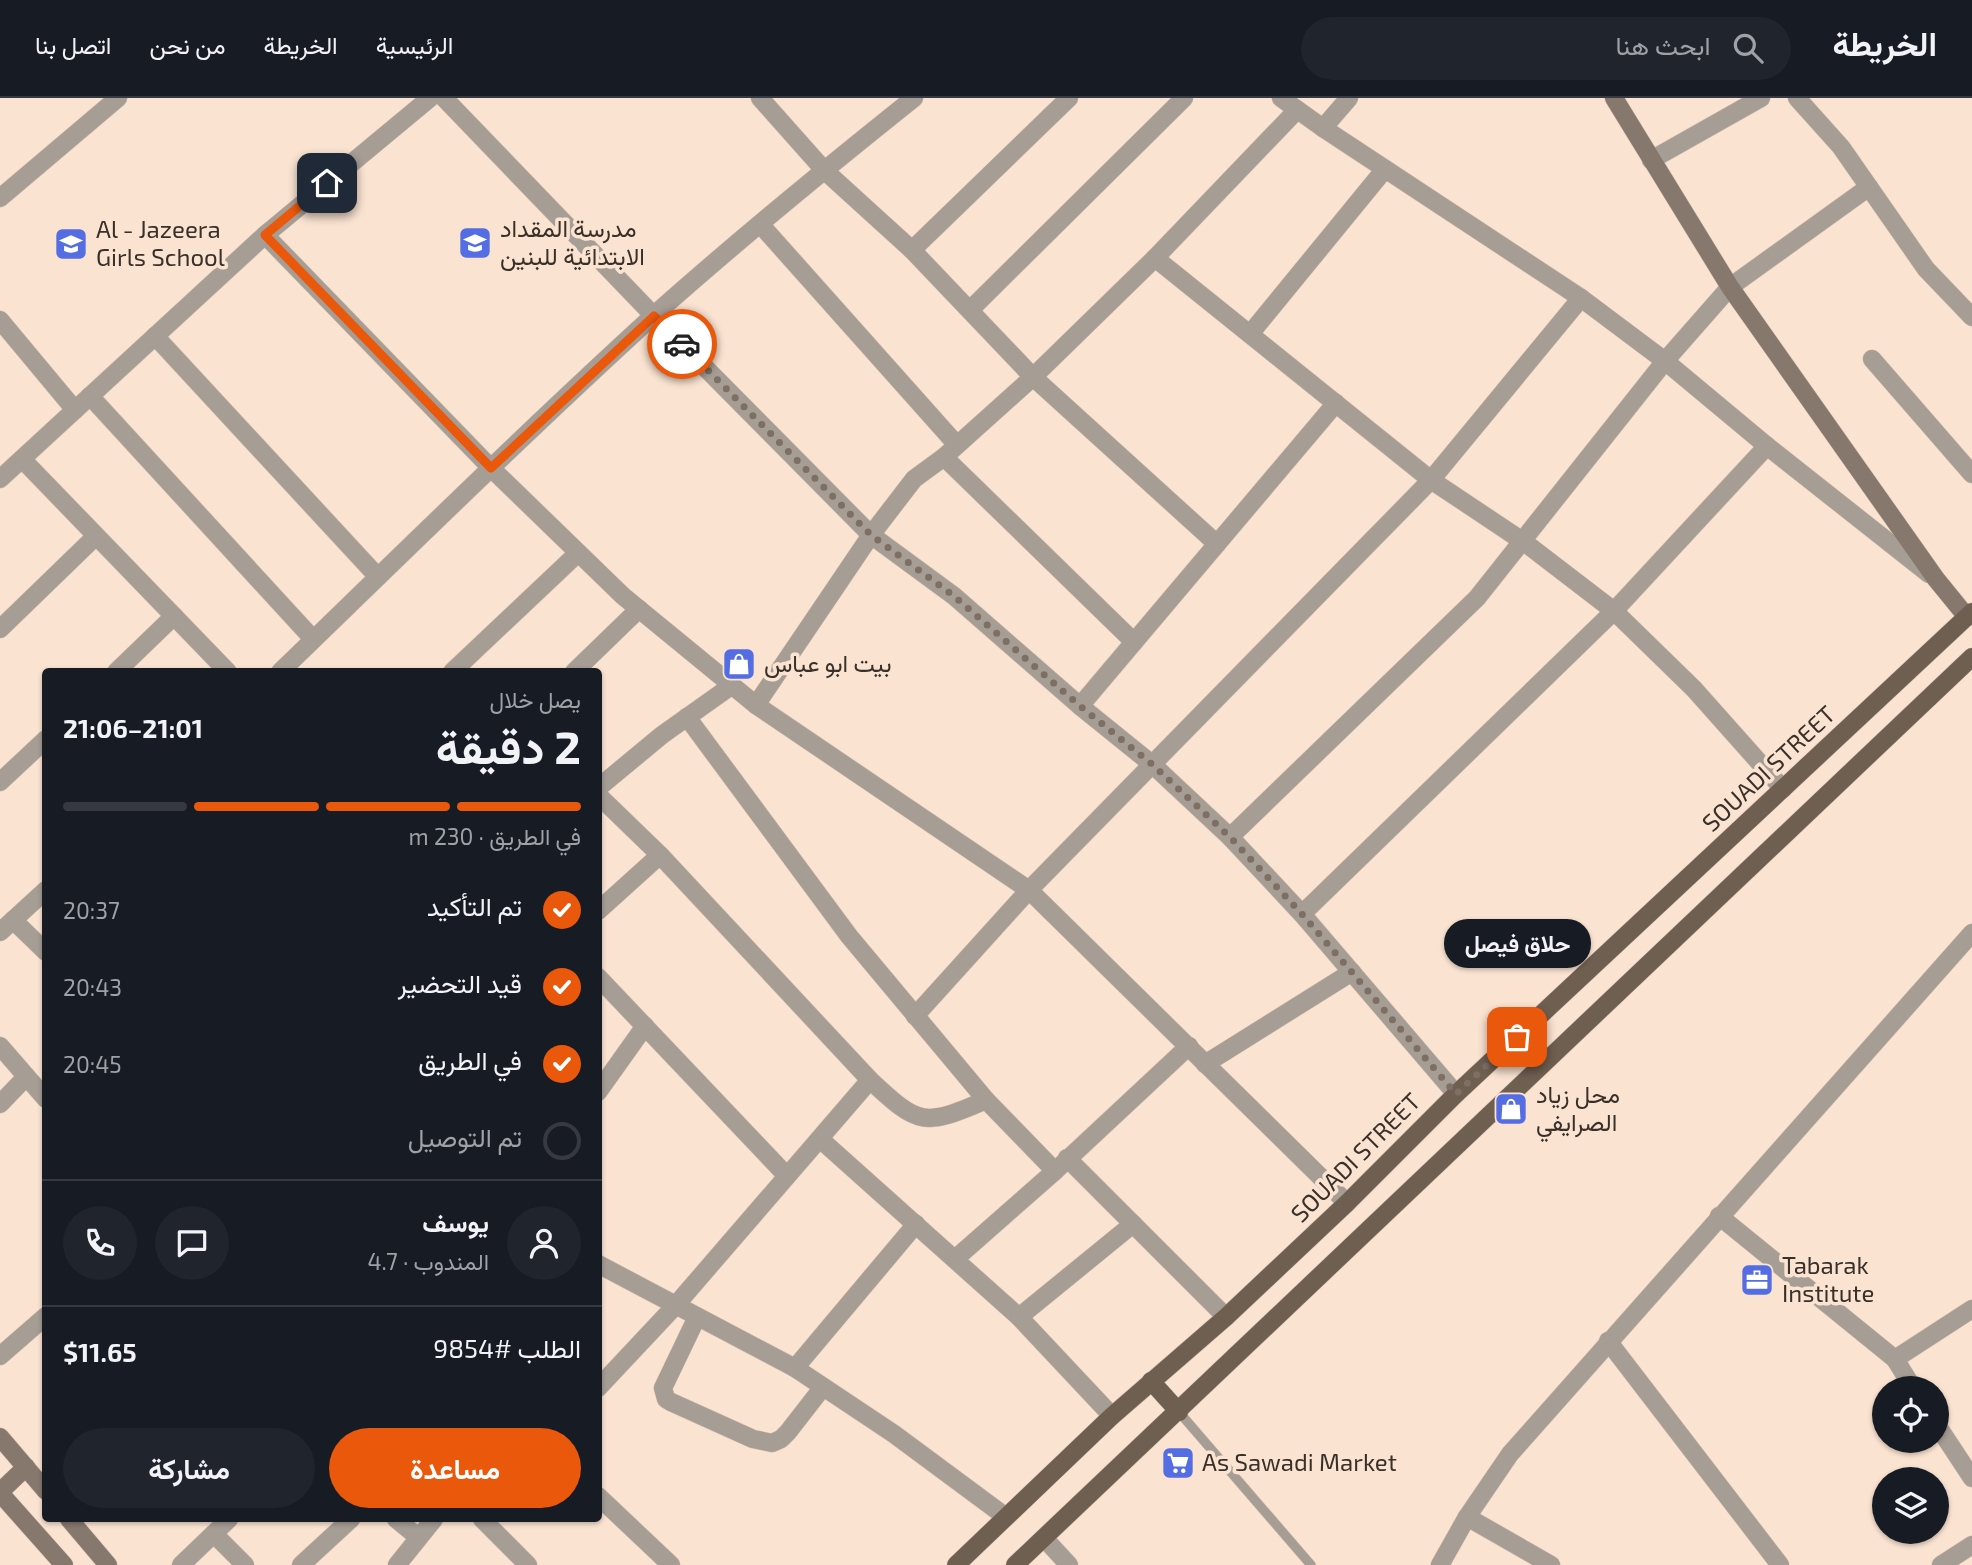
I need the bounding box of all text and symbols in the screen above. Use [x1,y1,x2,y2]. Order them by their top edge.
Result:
search box [1301,17,1791,80]
text: الخريطة [1833,23,1937,63]
text: ابحث هنا [1616,29,1711,60]
icon: search [1729,29,1767,67]
text: اتصل بنا [35,30,111,59]
text: من نحن [149,30,225,59]
text: الخريطة [263,30,338,59]
text: الرئيسية [376,30,453,59]
pin [297,153,357,213]
icon: home [308,164,346,202]
place label: مدرسة المقداد الابتدائية للبنين [500,213,645,271]
place label: Al - Jazeera Girls School [96,214,225,271]
school or university icon: مدرسة المقداد الابتدائية للبنين [456,224,494,262]
school or university icon: Al - Jazeera Girls School [52,225,90,263]
courier [647,309,717,379]
icon: car [663,325,701,363]
shop icon: بيت ابو عباس [720,645,758,683]
place label: بيت ابو عباس [764,648,892,679]
text: يصل خلال [490,685,581,713]
street label: SOUADI STREET [1696,699,1840,837]
text: 21:01–21:06 [63,712,203,743]
text: 2 دقيقة [436,718,581,773]
text: في الطريق · 230 m [409,822,581,850]
text: تم التأكيد [427,890,522,921]
icon: check [543,891,581,929]
text: 20:37 [63,896,120,924]
callout: حلاق فيصل [1444,918,1590,967]
text: حلاق فيصل [1465,929,1570,957]
text: قيد التحضير [398,967,522,998]
icon: check [543,968,581,1006]
text: 20:43 [63,973,122,1001]
pin [1487,1007,1547,1067]
icon: bag [1498,1018,1536,1056]
text: في الطريق [418,1044,522,1075]
icon: check [543,1045,581,1083]
text: 20:45 [63,1050,122,1078]
place label: محل زياد الصرايفي [1536,1079,1620,1142]
street label: SOUADI STREET [1284,1086,1426,1228]
shop icon: محل زياد الصرايفي [1492,1090,1530,1128]
text: تم التوصيل [408,1121,522,1152]
button: phone [63,1206,137,1280]
button: chat [155,1206,229,1280]
text: يوسف [422,1206,489,1237]
button: person [507,1206,581,1280]
text: المندوب · 4.7 [367,1247,489,1275]
place label: Tabarak Institute [1782,1250,1874,1307]
office icon: Tabarak Institute [1738,1261,1776,1299]
text: الطلب #9854 [433,1332,581,1363]
text: $11.65 [63,1336,137,1367]
map controls [1872,1376,1949,1544]
button: locate [1872,1376,1949,1453]
button: مشاركة [63,1428,315,1508]
button: مساعدة [329,1428,581,1508]
supermarket icon: As Sawadi Market [1159,1444,1197,1482]
place label: As Sawadi Market [1202,1447,1397,1476]
button: layers [1872,1467,1949,1544]

